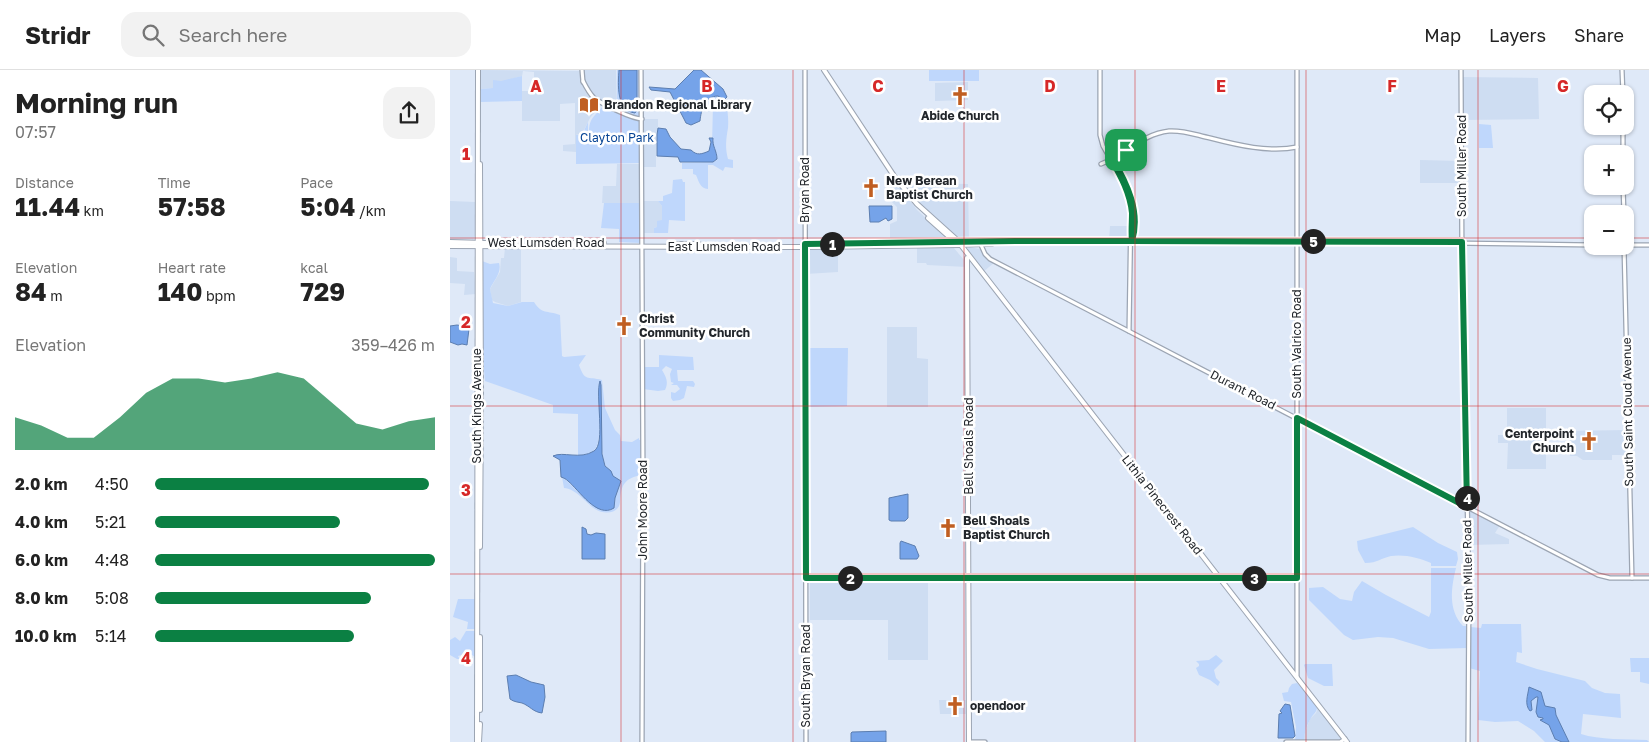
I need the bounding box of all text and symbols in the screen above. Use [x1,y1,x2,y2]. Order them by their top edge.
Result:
search box [121,12,471,57]
text: Stridr [25,20,91,49]
icon: search [139,21,167,49]
text: Search here [179,23,287,46]
text: Map [1424,24,1461,46]
text: Layers [1489,24,1546,46]
text: Share [1574,24,1624,46]
text: A [530,76,542,96]
text: B [701,76,713,96]
text: C [872,76,884,96]
text: D [1044,76,1056,96]
text: E [1216,76,1226,96]
text: F [1387,76,1397,96]
text: G [1557,76,1569,96]
church icon: Abide Church [949,85,971,107]
map controls [1584,85,1634,255]
button: locate [1584,85,1634,135]
text: Morning run [15,86,178,119]
button: share [383,87,435,139]
library icon: Brandon Regional Library [578,94,600,116]
place label: Brandon Regional Library [604,97,752,112]
place label: Abide Church [921,108,999,123]
street label: South Miller Road [1454,115,1469,217]
text: 07:57 [15,122,56,142]
pin [1105,129,1147,171]
park label: Clayton Park [580,130,654,145]
icon: arrive [1112,136,1140,164]
text: 1 [462,144,470,164]
button: + [1584,145,1634,195]
street label: Bryan Road [797,157,812,223]
place label: New Berean Baptist Church [886,173,973,202]
text: Distance [15,174,74,191]
text: Time [158,174,191,191]
text: Pace [300,174,333,191]
church icon: New Berean Baptist Church [860,177,882,199]
text: 11.44 [15,191,80,222]
text: 57:58 [158,191,226,222]
text: 5:04 [300,191,355,222]
text: km [80,202,104,219]
text: /km [355,202,386,219]
button: − [1584,205,1634,255]
pin: 5 [1300,228,1326,254]
pin: 1 [820,232,844,256]
text: 5 [1309,233,1318,250]
street label: West Lumsden Road [487,235,605,250]
text: 1 [829,236,836,253]
street label: East Lumsden Road [667,239,781,254]
text: Elevation [15,259,77,276]
text: Heart rate [158,259,226,276]
text: kcal [300,259,328,276]
text: 84 [15,276,47,307]
text: 140 [158,276,202,307]
text: 729 [300,276,345,307]
text: m [47,287,63,304]
text: bpm [202,287,236,304]
street label: South Valrico Road [1289,289,1304,399]
place label: Christ Community Church [639,311,750,340]
text: 2 [461,312,471,332]
church icon: Christ Community Church [613,315,635,337]
text: Elevation [15,335,86,355]
text: 359–426 m [351,335,435,355]
street label: South Saint Cloud Avenue [1619,337,1636,487]
street label: South Kings Avenue [469,348,484,464]
street label: Durant Road [1208,367,1278,412]
street label: Bell Shoals Road [961,397,976,495]
place label: Centerpoint Church [1505,426,1574,455]
church icon: Centerpoint Church [1578,430,1600,452]
street label: Lithia Pinecrest Road [1119,452,1206,557]
street label: John Moore Road [635,460,650,560]
text: 2.0 km [15,474,68,494]
text: 4:50 [95,474,129,494]
text: 3 [461,480,471,500]
pin: 4 [1454,486,1480,510]
text: 4 [1463,490,1472,507]
text: 4.0 km [15,512,68,532]
text: 5:21 [95,512,126,532]
place label: Bell Shoals Baptist Church [963,513,1050,542]
church icon: Bell Shoals Baptist Church [937,517,959,539]
street label: South Miller Road [1459,520,1476,622]
text: 6.0 km [15,550,68,570]
text: 4:48 [95,550,129,570]
pin: 2 [838,566,862,590]
pin: 3 [1242,566,1266,590]
text: 2 [846,570,855,587]
text: 3 [1250,570,1259,587]
text: 8.0 km [15,588,68,608]
text: 5:08 [95,588,129,608]
street label: South Bryan Road [798,624,813,728]
text: 10.0 km [15,626,76,646]
text: 5:14 [95,626,127,646]
text: 4 [461,648,471,668]
church icon: opendoor [944,695,966,717]
place label: opendoor [970,698,1026,713]

